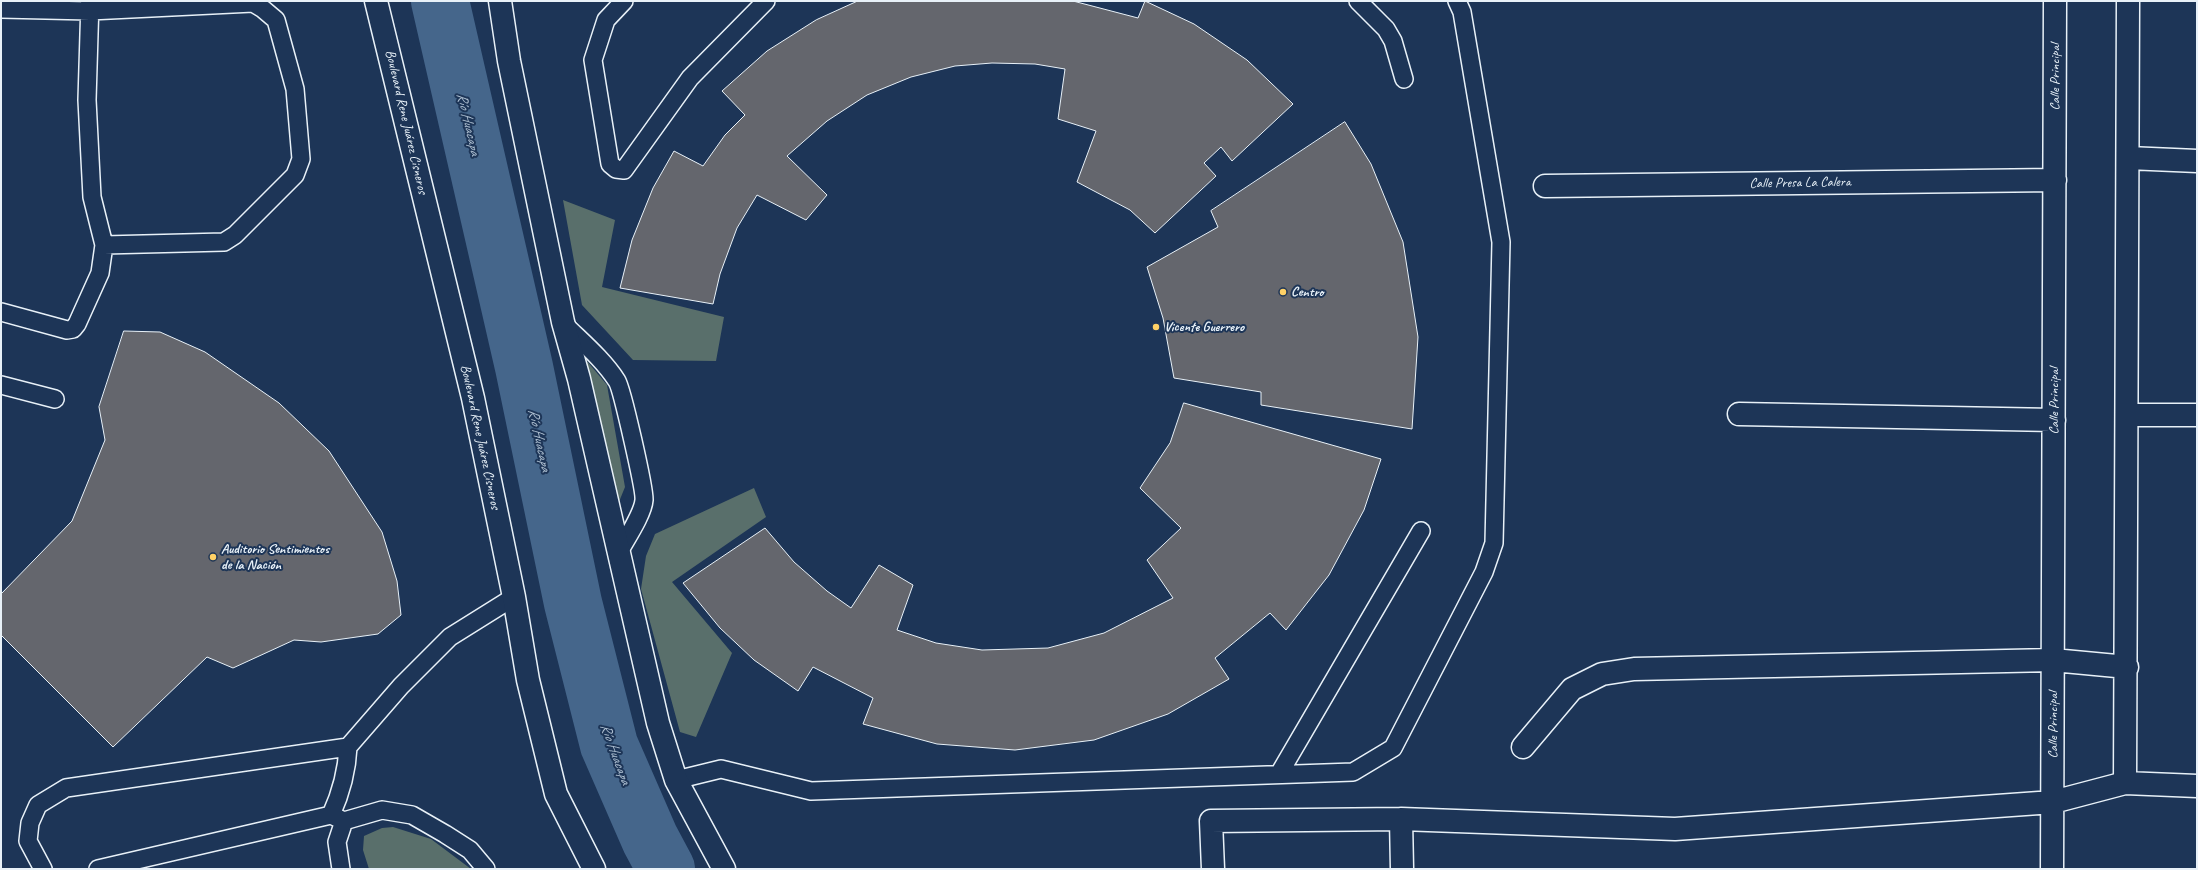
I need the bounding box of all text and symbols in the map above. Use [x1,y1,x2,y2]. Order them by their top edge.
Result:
street label: Calle Principal [2047,43,2063,111]
street label: Boulevard Rene Juárez Cisneros [381,48,431,196]
water label: Río Huacapa [452,91,484,157]
street label: Calle Presa La Calera [1749,174,1851,192]
place label: Centro [1291,284,1324,300]
marker: Centro [1278,287,1288,297]
place label: Vicente Guerrero [1164,319,1244,335]
marker: Vicente Guerrero [1151,322,1161,332]
street label: Boulevard Rene Juárez Cisneros [456,363,504,511]
street label: Calle Principal [2046,367,2062,435]
water label: Río Huacapa [524,407,554,473]
place label: Auditorio Sentimientos de la Nación [221,541,329,574]
marker: Auditorio Sentimientos de la Nación [208,552,218,562]
street label: Calle Principal [2045,691,2061,759]
water label: Río Huacapa [596,721,634,787]

